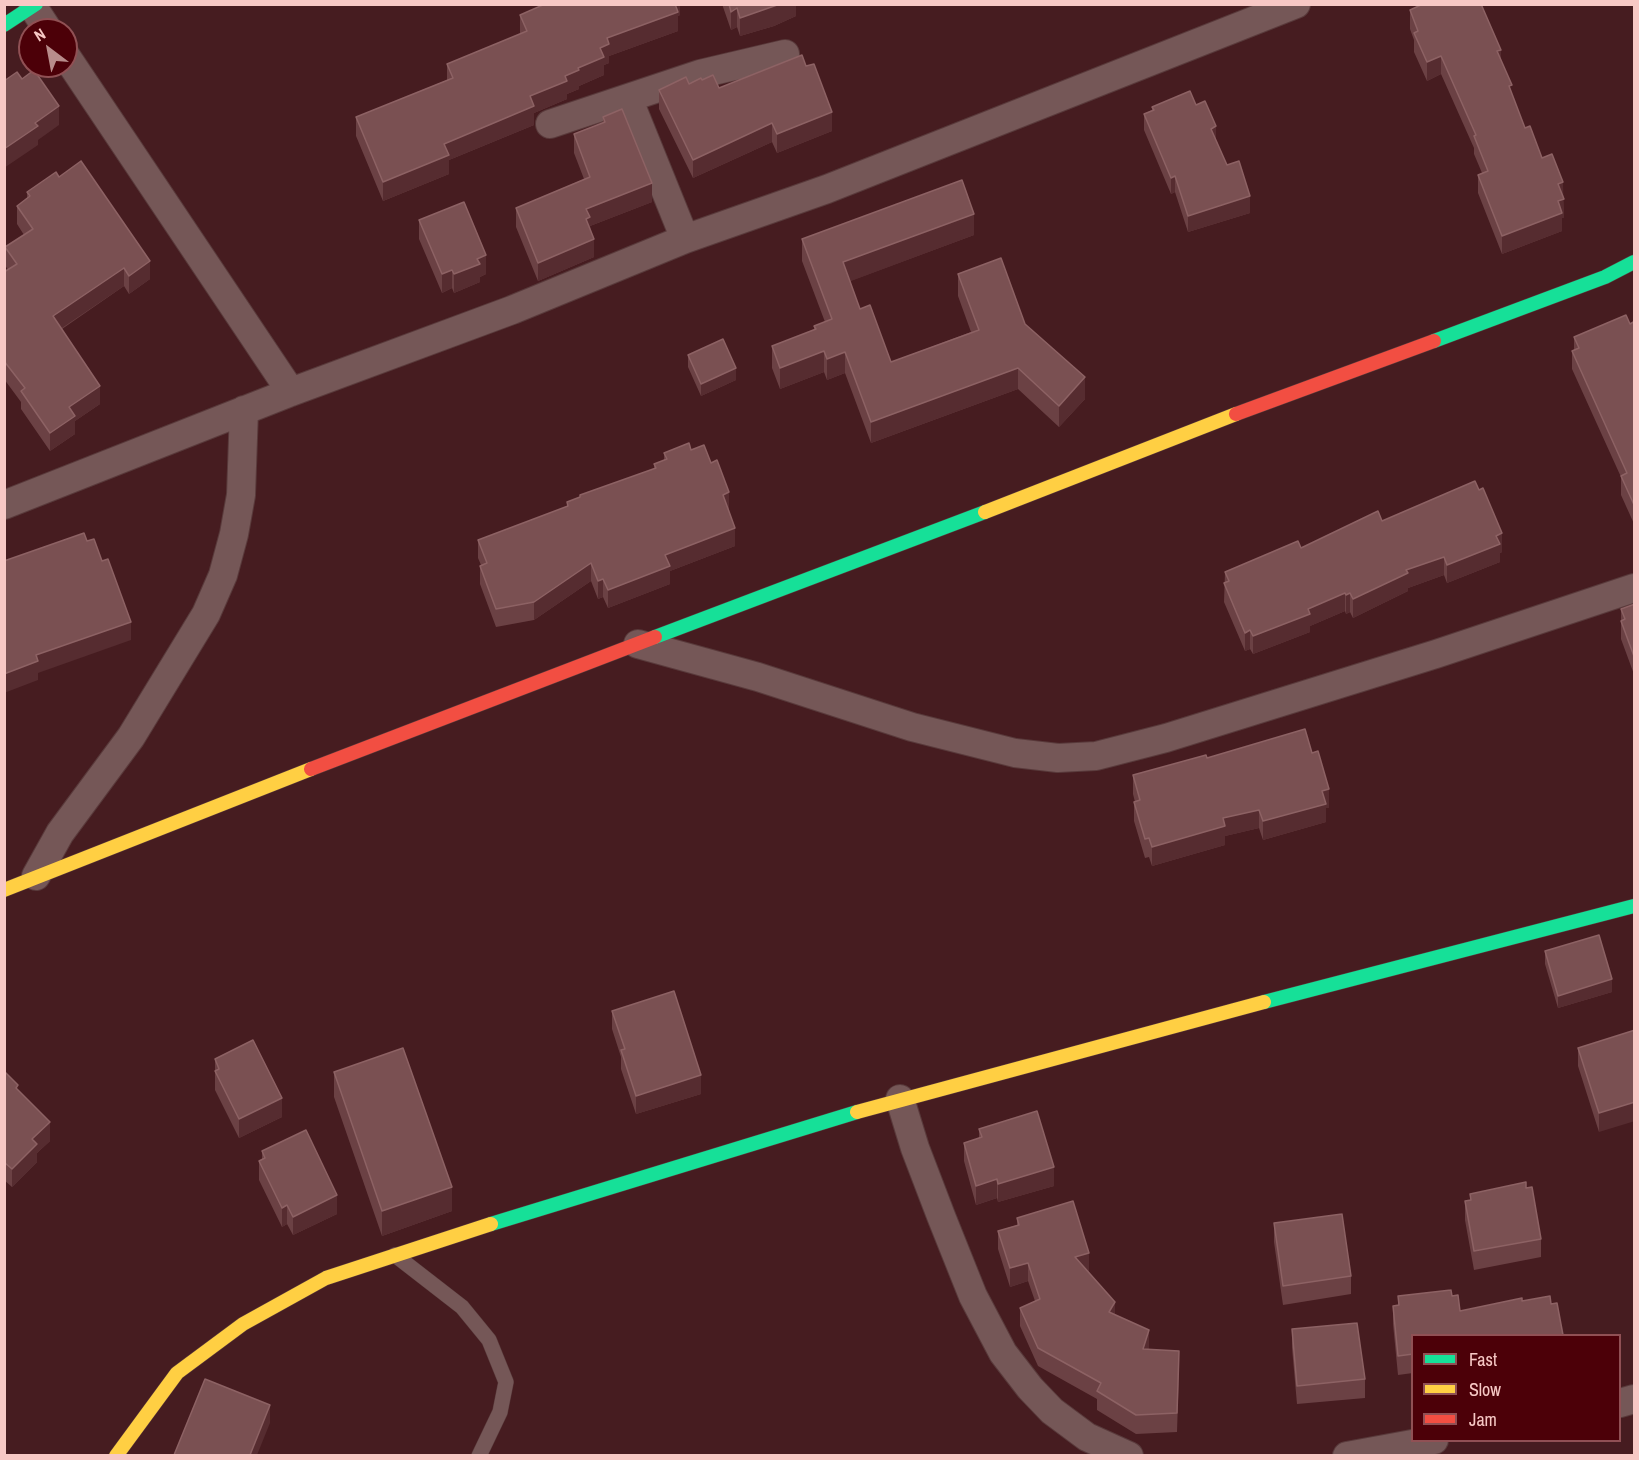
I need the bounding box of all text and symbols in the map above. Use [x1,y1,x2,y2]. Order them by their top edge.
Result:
north arrow [18,18,78,78]
text: N [30,23,49,46]
legend [1411,1334,1621,1442]
text: Fast [1469,1347,1497,1372]
text: Slow [1469,1377,1501,1402]
text: Jam [1469,1407,1497,1432]

